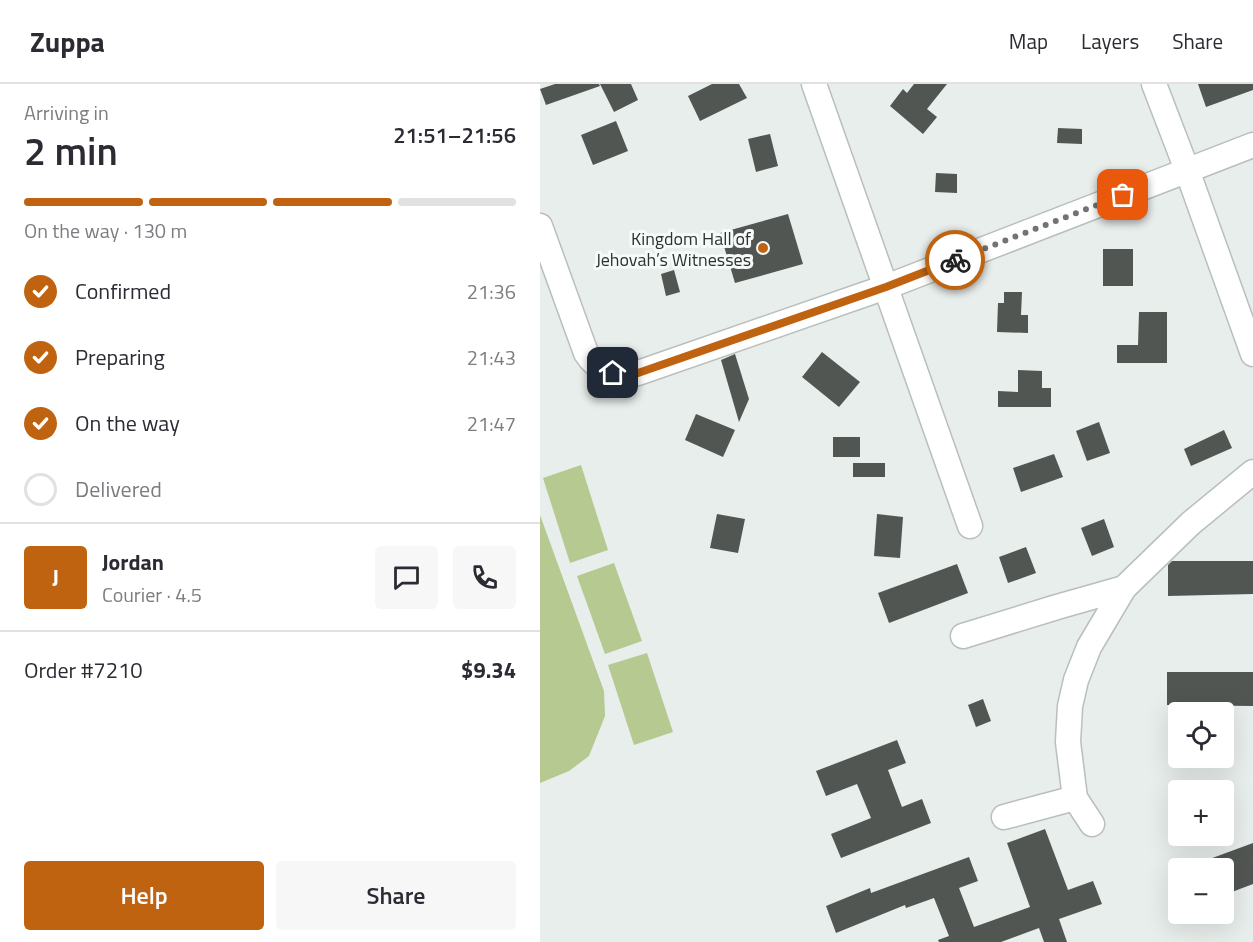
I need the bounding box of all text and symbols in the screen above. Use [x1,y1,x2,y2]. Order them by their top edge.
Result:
text: Zuppa [30,20,105,63]
text: Map [1009,25,1048,57]
text: Layers [1081,25,1139,57]
text: Share [1172,25,1223,57]
text: Arriving in [24,97,109,128]
text: 21:51–21:56 [393,118,516,152]
text: 2 min [24,121,118,180]
pin [1097,169,1148,220]
icon: bag [1106,178,1139,211]
text: On the way · 130 m [24,215,187,246]
place label: Kingdom Hall of Jehovah’s Witnesses [596,225,751,273]
courier [925,230,985,290]
marker: Kingdom Hall of Jehovah’s Witnesses [756,241,770,255]
icon: bike [939,244,972,277]
text: Confirmed [75,274,171,308]
icon: check [24,275,57,308]
text: 21:36 [467,276,516,307]
text: Preparing [75,340,165,374]
icon: check [24,341,57,374]
text: 21:43 [467,342,516,373]
pin [587,347,638,398]
icon: home [596,356,629,389]
text: On the way [75,406,180,440]
icon: check [24,407,57,440]
text: 21:47 [467,408,516,439]
text: Delivered [75,472,162,506]
text: Jordan [102,545,164,579]
button: chat [375,546,438,609]
button: phone [453,546,516,609]
text: J [52,560,59,594]
text: Courier · 4.5 [102,579,202,610]
text: Order #7210 [24,653,143,687]
text: $9.34 [461,653,516,687]
map controls [1168,702,1234,924]
button: locate [1168,702,1234,768]
button: + [1168,780,1234,846]
button: − [1168,858,1234,924]
button: Help [24,861,264,930]
button: Share [276,861,516,930]

